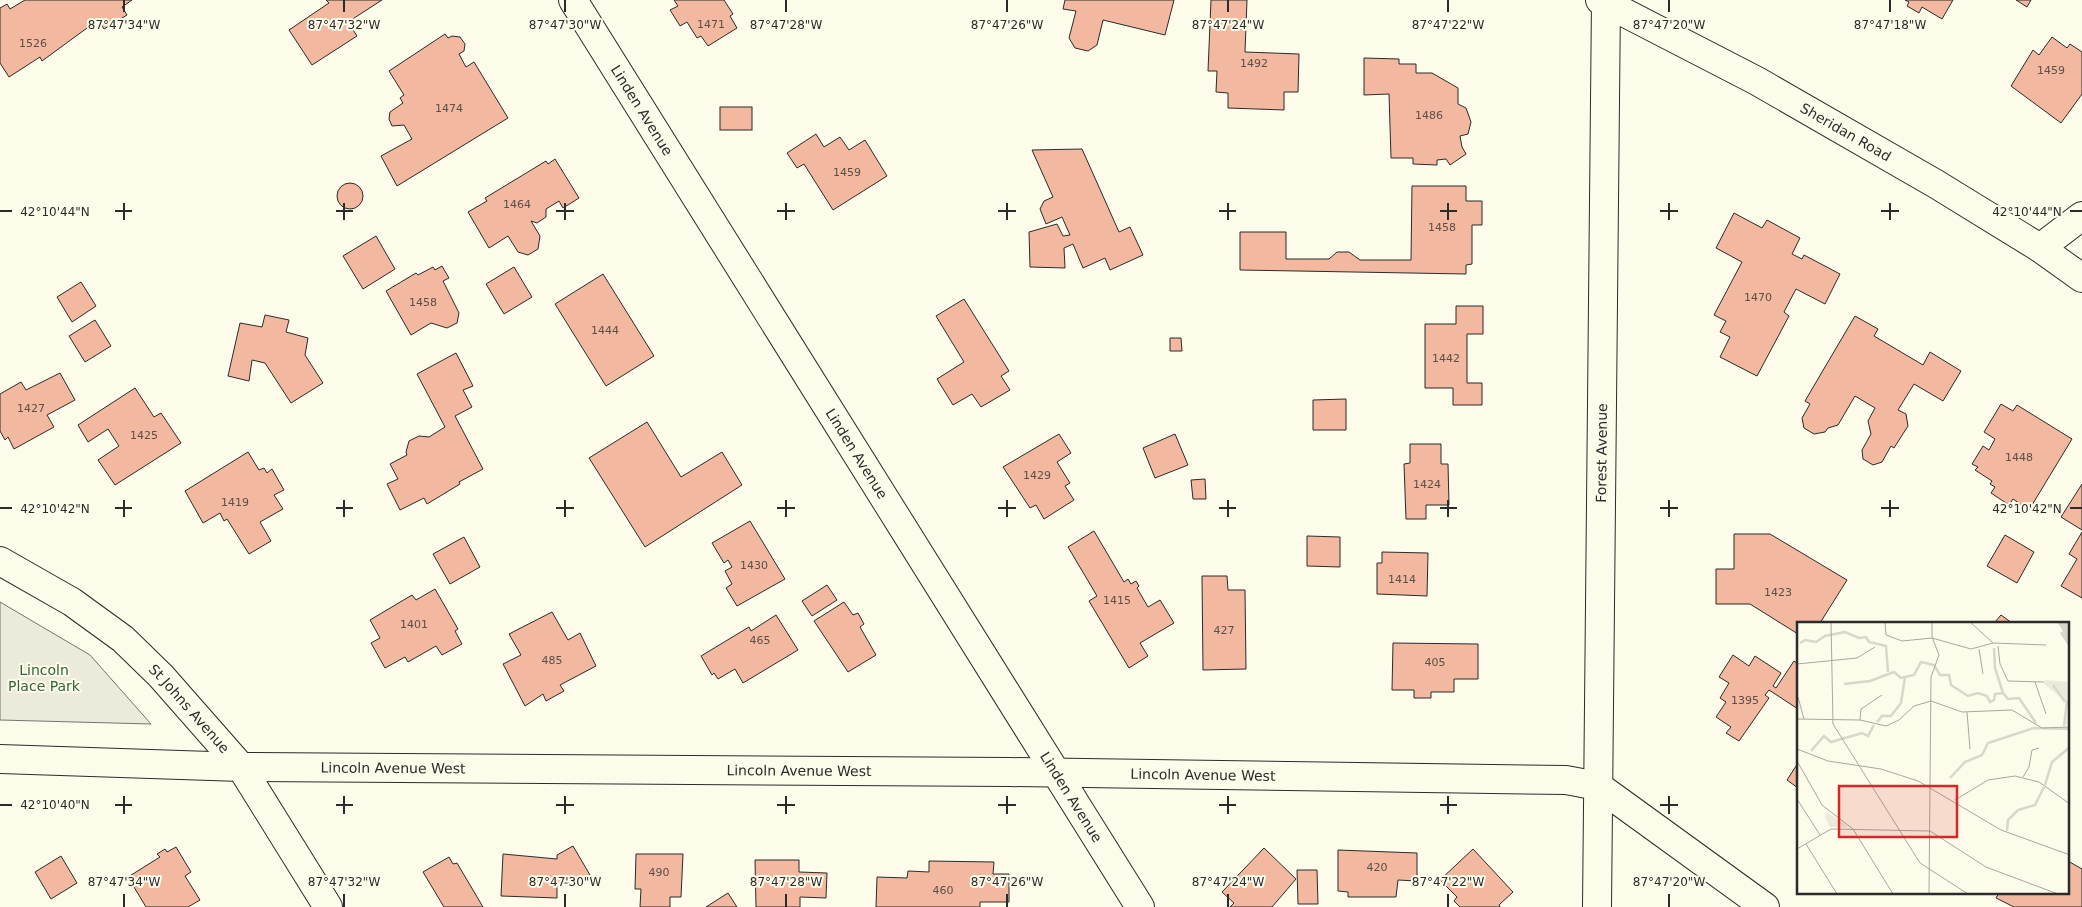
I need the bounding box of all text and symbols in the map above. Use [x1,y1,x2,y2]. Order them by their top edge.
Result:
text: 87°47'34"W [88,18,160,32]
text: 87°47'32"W [308,18,380,32]
text: 87°47'30"W [529,18,601,32]
house number: 1471 [697,18,725,31]
text: 87°47'28"W [750,18,822,32]
text: 87°47'26"W [971,18,1043,32]
text: 87°47'24"W [1192,18,1264,32]
text: 87°47'22"W [1412,18,1484,32]
text: 87°47'20"W [1633,18,1705,32]
text: 87°47'18"W [1854,18,1926,32]
house number: 1526 [19,37,47,50]
house number: 1492 [1240,57,1268,70]
street label: Linden Avenue [608,62,676,158]
house number: 1459 [2037,64,2065,77]
street label: Sheridan Road [1797,100,1894,164]
house number: 1474 [435,102,463,115]
house number: 1486 [1415,109,1443,122]
house number: 1459 [833,166,861,179]
house number: 1464 [503,198,531,211]
text: 42°10'44"N [20,205,90,219]
text: 42°10'44"N [1992,205,2062,219]
house number: 1458 [1428,221,1456,234]
house number: 1470 [1744,291,1772,304]
house number: 1458 [409,296,437,309]
house number: 1444 [591,324,619,337]
house number: 1442 [1432,352,1460,365]
house number: 1427 [17,402,45,415]
street label: Forest Avenue [1593,403,1610,503]
street label: Linden Avenue [822,406,891,502]
house number: 1425 [130,429,158,442]
house number: 1448 [2005,451,2033,464]
house number: 1429 [1023,469,1051,482]
house number: 1424 [1413,478,1441,491]
house number: 1419 [221,496,249,509]
text: 42°10'42"N [20,502,90,516]
text: 42°10'42"N [1992,502,2062,516]
house number: 1430 [740,559,768,572]
house number: 1414 [1388,573,1416,586]
house number: 1423 [1764,586,1792,599]
house number: 1415 [1103,594,1131,607]
house number: 1401 [400,618,428,631]
inset map [1797,622,2070,894]
house number: 427 [1214,624,1235,637]
house number: 465 [750,634,771,647]
house number: 485 [542,654,563,667]
house number: 405 [1425,656,1446,669]
street label: St Johns Avenue [146,661,233,756]
park label: Lincoln Place Park [8,662,81,694]
house number: 1395 [1731,694,1759,707]
street label: Linden Avenue [1037,749,1105,845]
street label: Lincoln Avenue West [320,760,466,776]
street label: Lincoln Avenue West [726,762,872,779]
street label: Lincoln Avenue West [1130,766,1276,784]
text: 42°10'40"N [20,798,90,812]
house number: 420 [1367,861,1388,874]
house number: 490 [649,866,670,879]
text: 87°47'34"W [88,875,160,889]
text: 87°47'32"W [308,875,380,889]
text: 87°47'30"W [529,875,601,889]
text: 87°47'28"W [750,875,822,889]
text: 87°47'26"W [971,875,1043,889]
text: 87°47'24"W [1192,875,1264,889]
text: 87°47'22"W [1412,875,1484,889]
text: 87°47'20"W [1633,875,1705,889]
house number: 460 [933,884,954,897]

